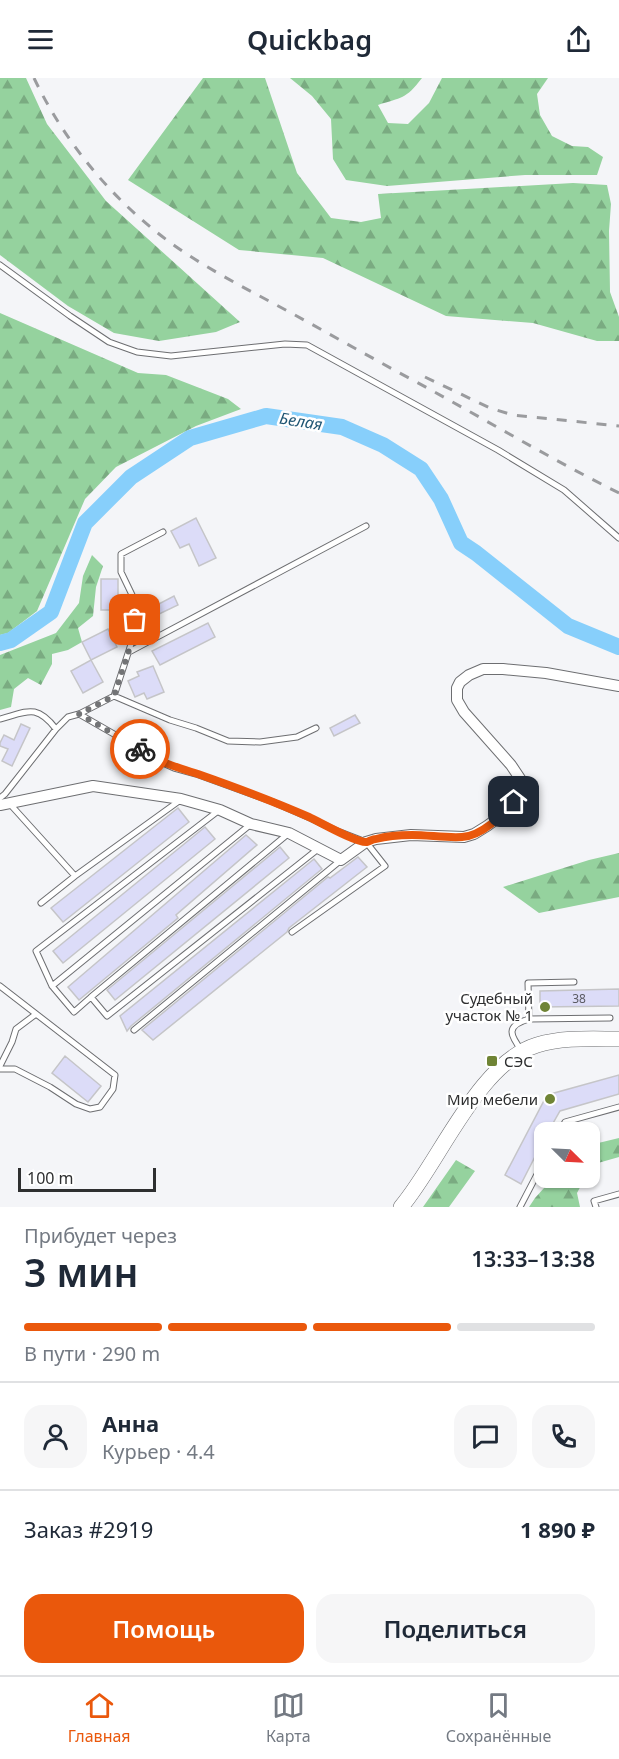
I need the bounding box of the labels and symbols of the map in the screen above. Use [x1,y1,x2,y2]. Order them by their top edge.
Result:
water label: Белая [278,407,324,435]
pin [109,594,160,645]
courier [110,719,170,779]
pin [488,776,539,827]
place label: Судебный участок № 1 [445,988,533,1025]
house number: 38 [572,990,586,1007]
marker: Судебный участок № 1 [538,1000,552,1014]
place label: СЭС [504,1051,533,1071]
marker: СЭС [485,1054,499,1068]
place label: Мир мебели [447,1089,538,1109]
marker: Мир мебели [543,1092,557,1106]
north arrow [534,1122,600,1188]
scale bar [18,1165,156,1192]

